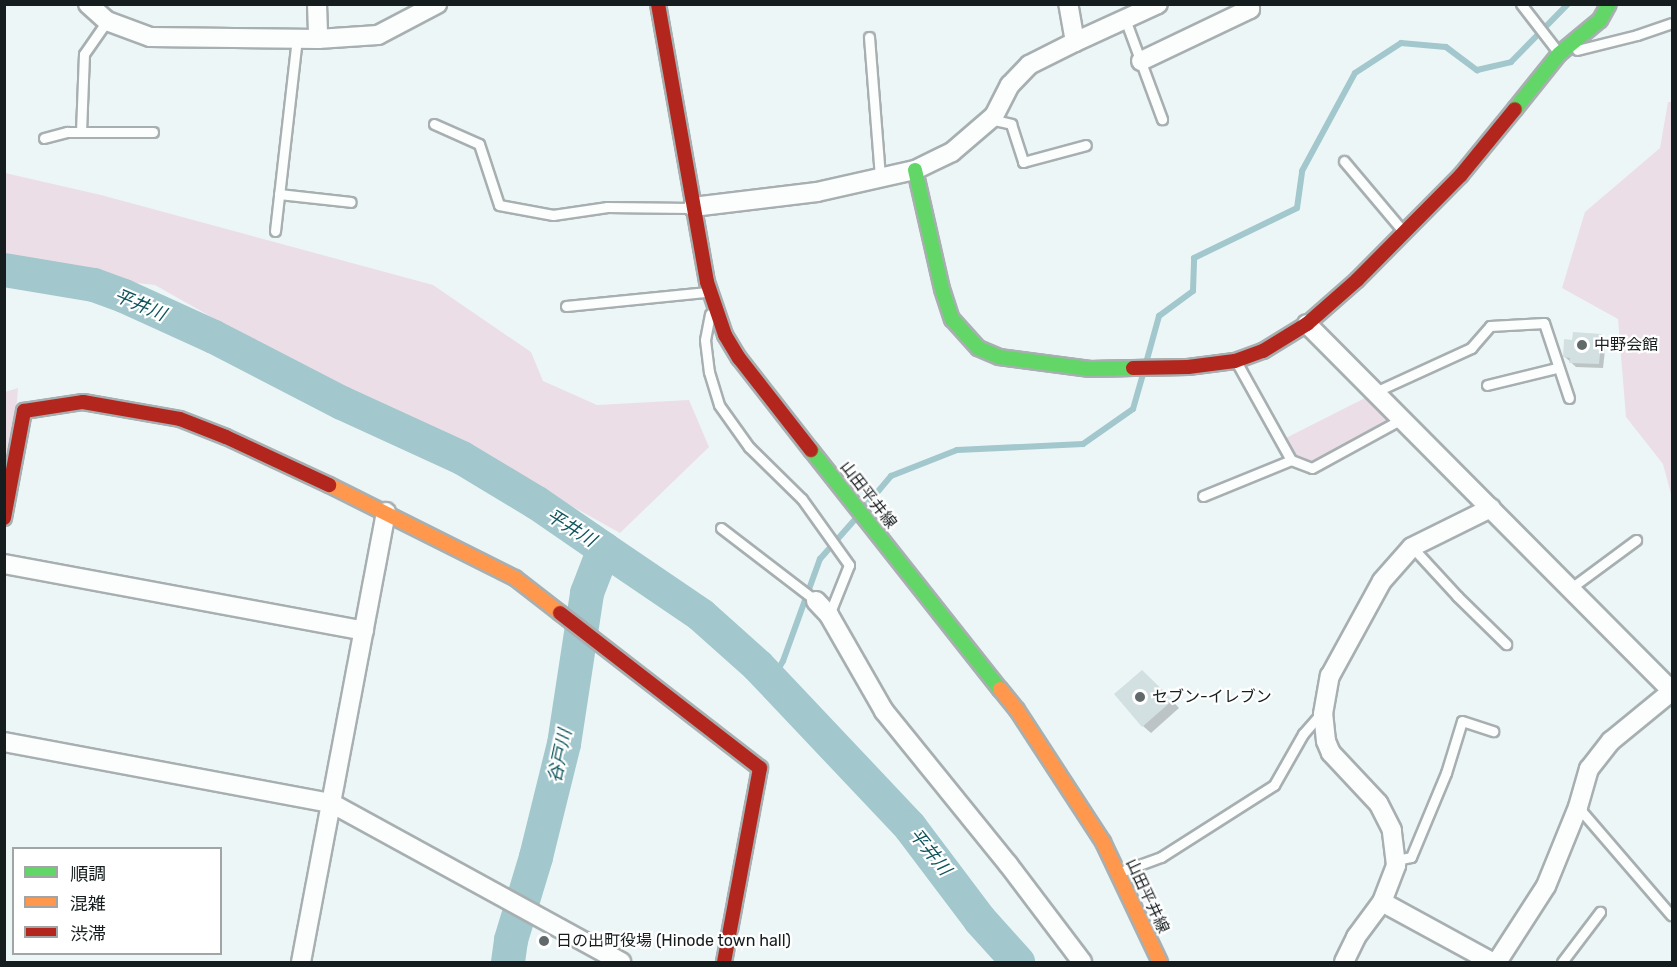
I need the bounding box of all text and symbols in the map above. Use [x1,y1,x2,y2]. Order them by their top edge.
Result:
water label: 平井川 [111,285,169,325]
place label: 中野会館 [1594,335,1658,355]
marker: 中野会館 [1575,338,1589,352]
street label: 山田平井線 [836,458,900,532]
water label: 平井川 [542,505,600,551]
place label: セブン-イレブン [1152,687,1272,707]
marker: セブン-イレブン [1133,690,1147,704]
water label: 谷戸川 [544,727,576,785]
water label: 平井川 [905,824,955,880]
legend [12,847,222,955]
street label: 山田平井線 [1121,856,1173,936]
text: 順調 [70,863,106,885]
text: 混雑 [70,893,106,915]
text: 渋滞 [70,923,106,945]
place label: 日の出町役場 (Hinode town hall) [556,931,791,951]
marker: 日の出町役場 (Hinode town hall) [537,934,551,948]

